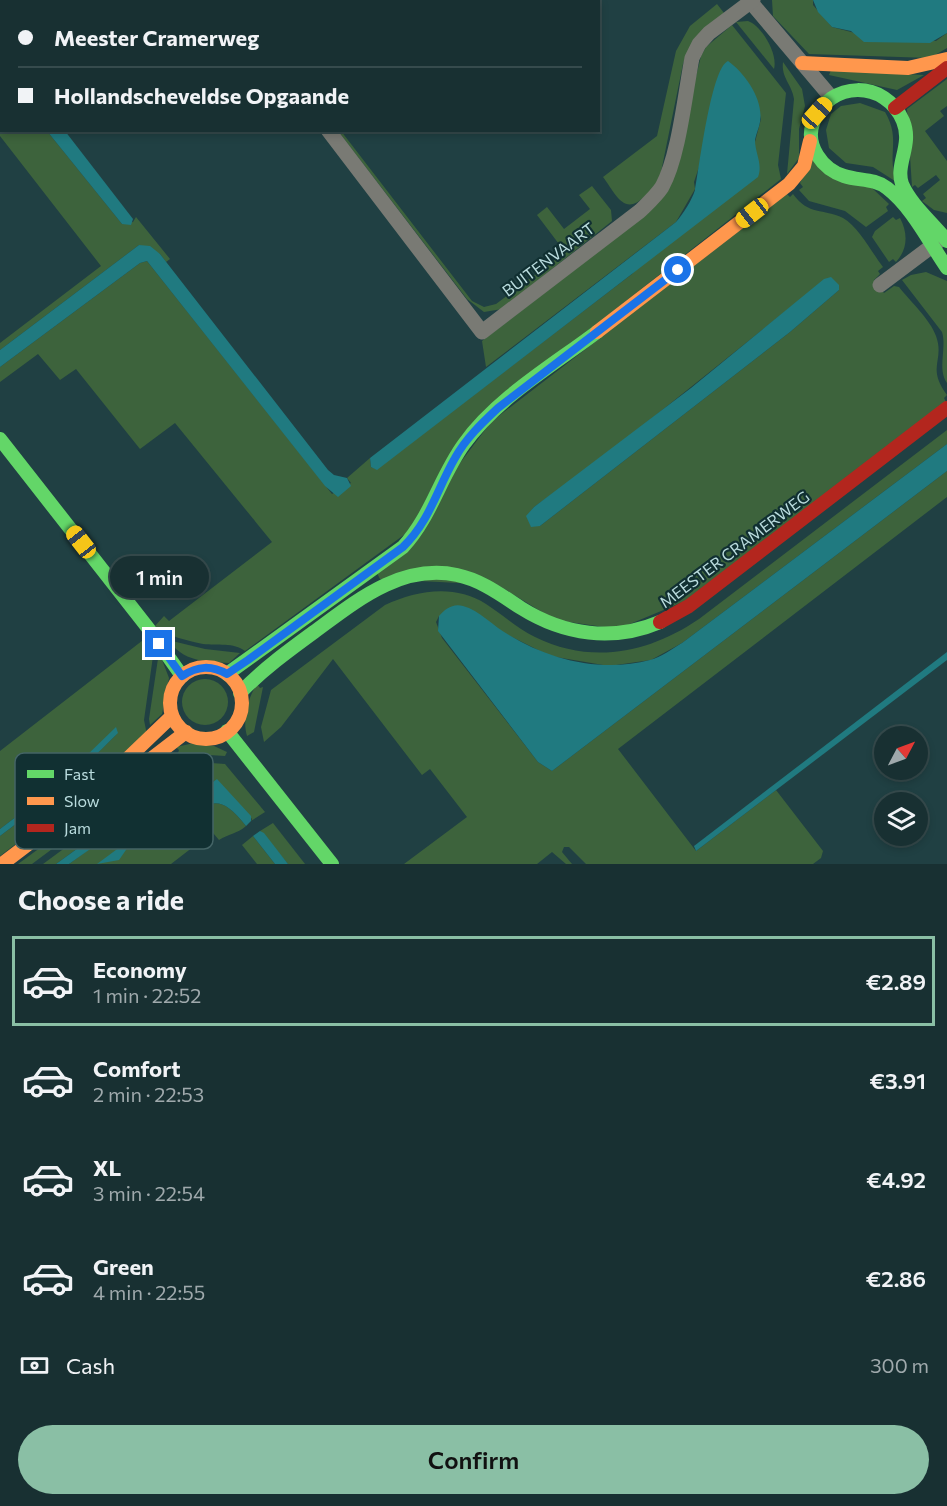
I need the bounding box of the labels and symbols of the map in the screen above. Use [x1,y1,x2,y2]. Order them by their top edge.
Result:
car [798,94,836,132]
car [732,195,772,231]
street label: BUITENVAART [498,218,598,300]
route start [664,256,691,283]
street label: MEESTER CRAMERWEG [655,486,813,612]
car [63,522,99,562]
callout: 1 min [110,557,208,599]
route end [145,630,172,657]
north arrow [874,726,928,780]
legend [15,753,213,849]
text: Fast [64,764,95,783]
text: Slow [64,791,100,810]
text: Jam [64,818,91,837]

